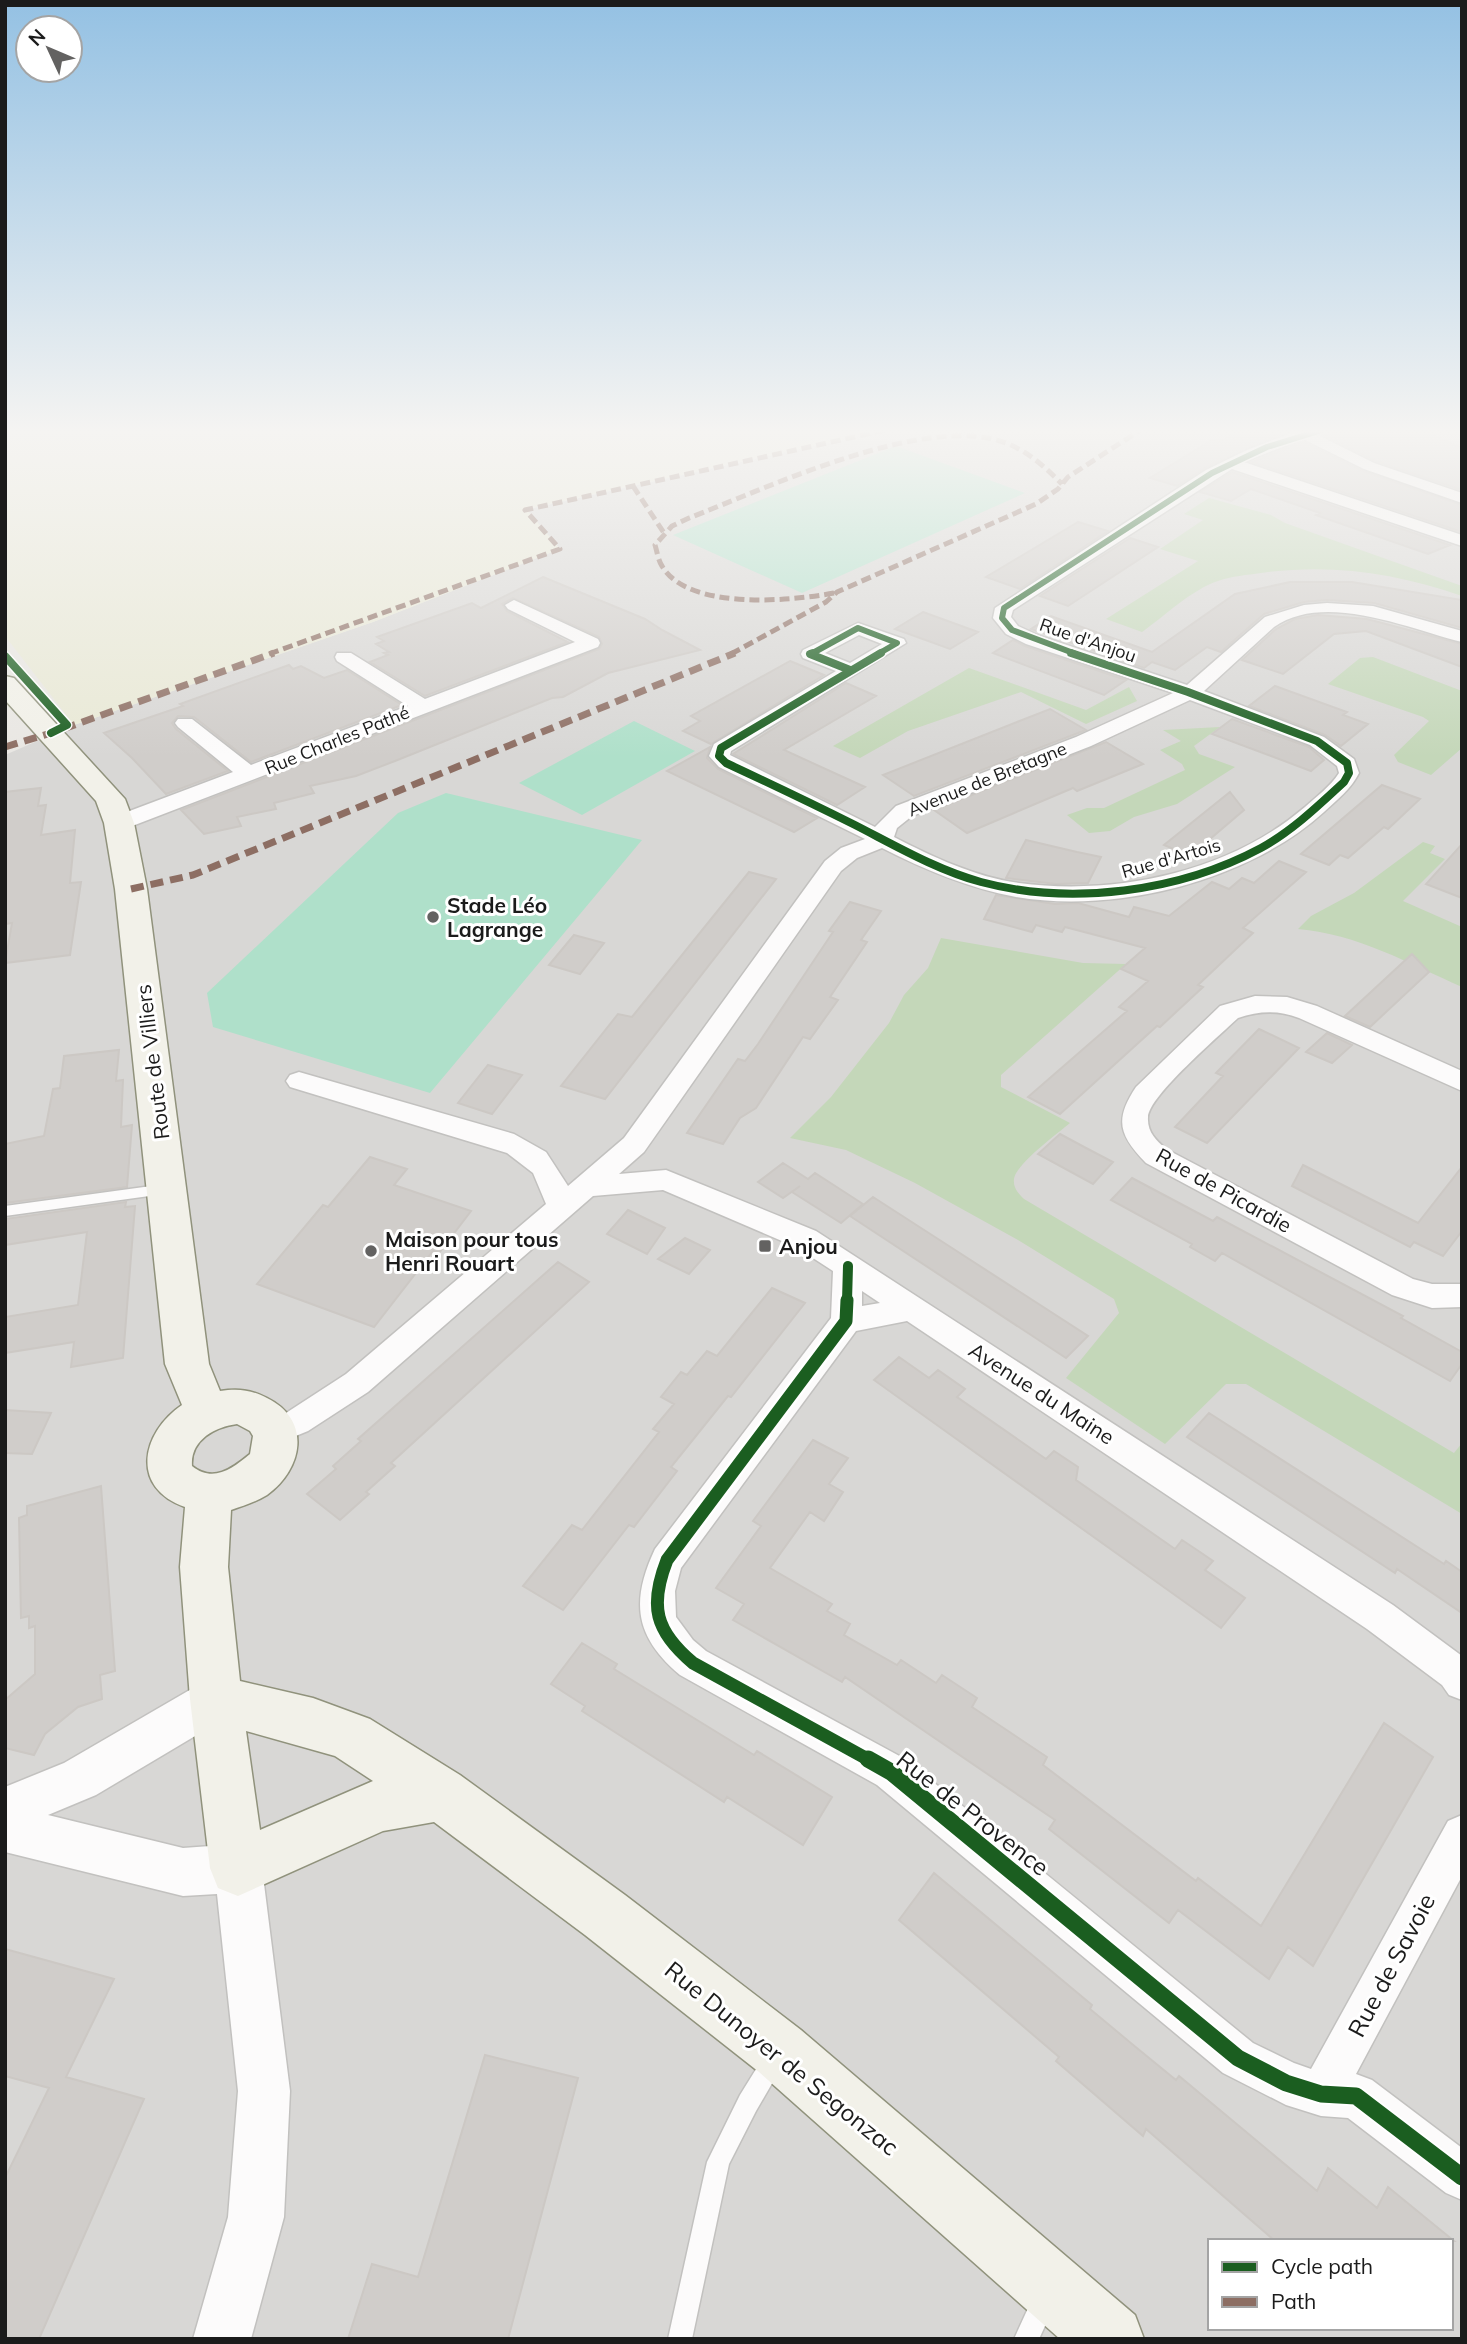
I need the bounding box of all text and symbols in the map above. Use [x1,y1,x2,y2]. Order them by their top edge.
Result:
north arrow [14,14,84,84]
text: N [23,24,50,51]
street label: Rue d'Anjou [1037,613,1139,667]
street label: Rue Charles Pathé [261,701,413,779]
street label: Avenue de Bretagne [904,737,1070,821]
street label: Rue d'Artois [1119,833,1223,883]
place label: Stade Léo Lagrange [447,892,547,942]
marker: Stade Léo Lagrange [425,909,441,925]
street label: Route de Villiers [130,983,174,1141]
street label: Rue de Picardie [1152,1142,1296,1238]
place label: Maison pour tous Henri Rouart [385,1226,558,1276]
place label: Anjou [779,1233,838,1259]
marker: Anjou [757,1238,773,1254]
marker: Maison pour tous Henri Rouart [363,1243,379,1259]
street label: Avenue du Maine [964,1336,1120,1450]
street label: Rue de Provence [891,1744,1055,1882]
street label: Rue de Savoie [1341,1888,1441,2042]
street label: Rue Dunoyer de Segonzac [659,1954,905,2162]
legend [1208,2239,1453,2330]
text: Cycle path [1271,2253,1373,2279]
text: Path [1271,2288,1316,2314]

